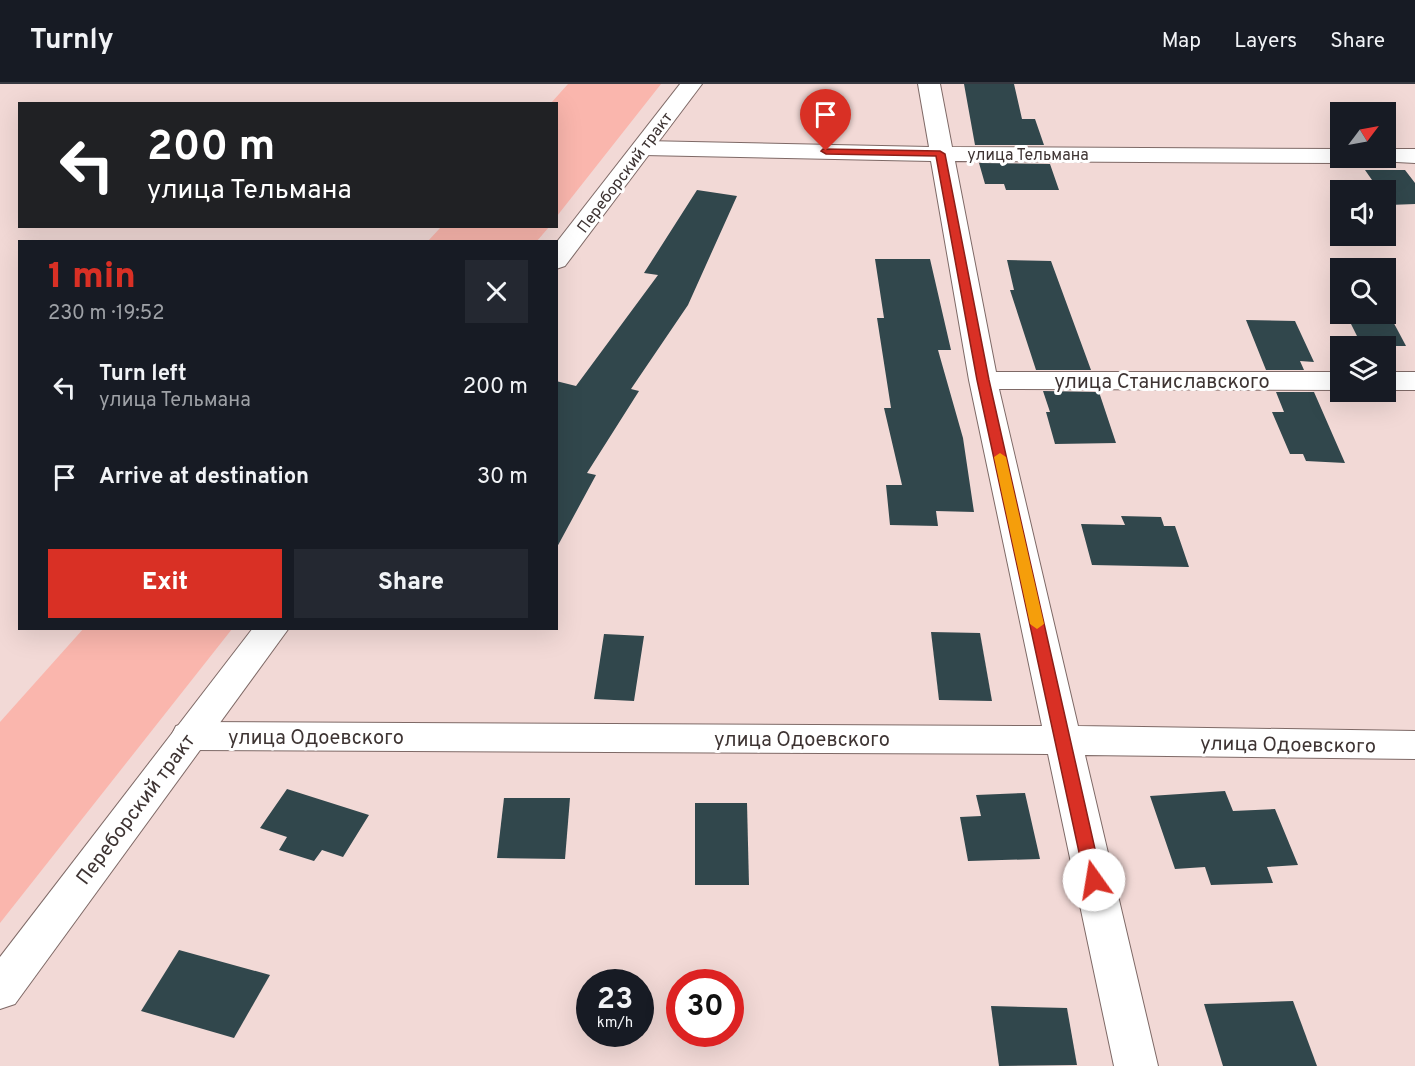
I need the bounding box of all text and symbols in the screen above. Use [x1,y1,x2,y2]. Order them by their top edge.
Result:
text: Turnly [30,23,114,59]
text: Map [1162,28,1201,55]
text: Layers [1234,28,1297,55]
text: Share [1330,28,1385,55]
pin [800,89,851,151]
icon: arrive [809,98,842,131]
north arrow [1330,102,1396,168]
map controls [1330,102,1396,402]
street label: Переборский тракт [574,109,678,238]
text: 200 m [147,122,275,175]
icon: left [48,126,126,204]
street label: улица Тельмана [967,146,1089,166]
text: улица Тельмана [147,174,352,208]
button: sound [1330,180,1396,246]
text: 1 min [48,255,136,301]
button: search [1330,258,1396,324]
button: close [465,260,528,323]
text: 230 m · 19:52 [48,301,164,327]
button: layers [1330,336,1396,402]
text: Turn left [99,361,187,388]
street label: улица Станиславского [1054,370,1270,396]
icon: left [48,371,81,404]
text: 200 m [463,374,528,401]
text: улица Тельмана [99,388,251,414]
icon: arrive [48,461,81,494]
text: Arrive at destination [99,464,309,491]
text: 30 m [477,464,528,491]
button: Exit [48,549,282,618]
button: Share [294,549,528,618]
street label: улица Одоевского [228,726,404,752]
street label: улица Одоевского [714,728,890,754]
street label: Переборский тракт [71,729,202,891]
street label: улица Одоевского [1200,731,1376,761]
position arrow [1062,848,1126,912]
speed limit sign: 30 [666,969,744,1047]
text: 23 [597,982,633,1019]
text: km/h [597,1014,633,1033]

